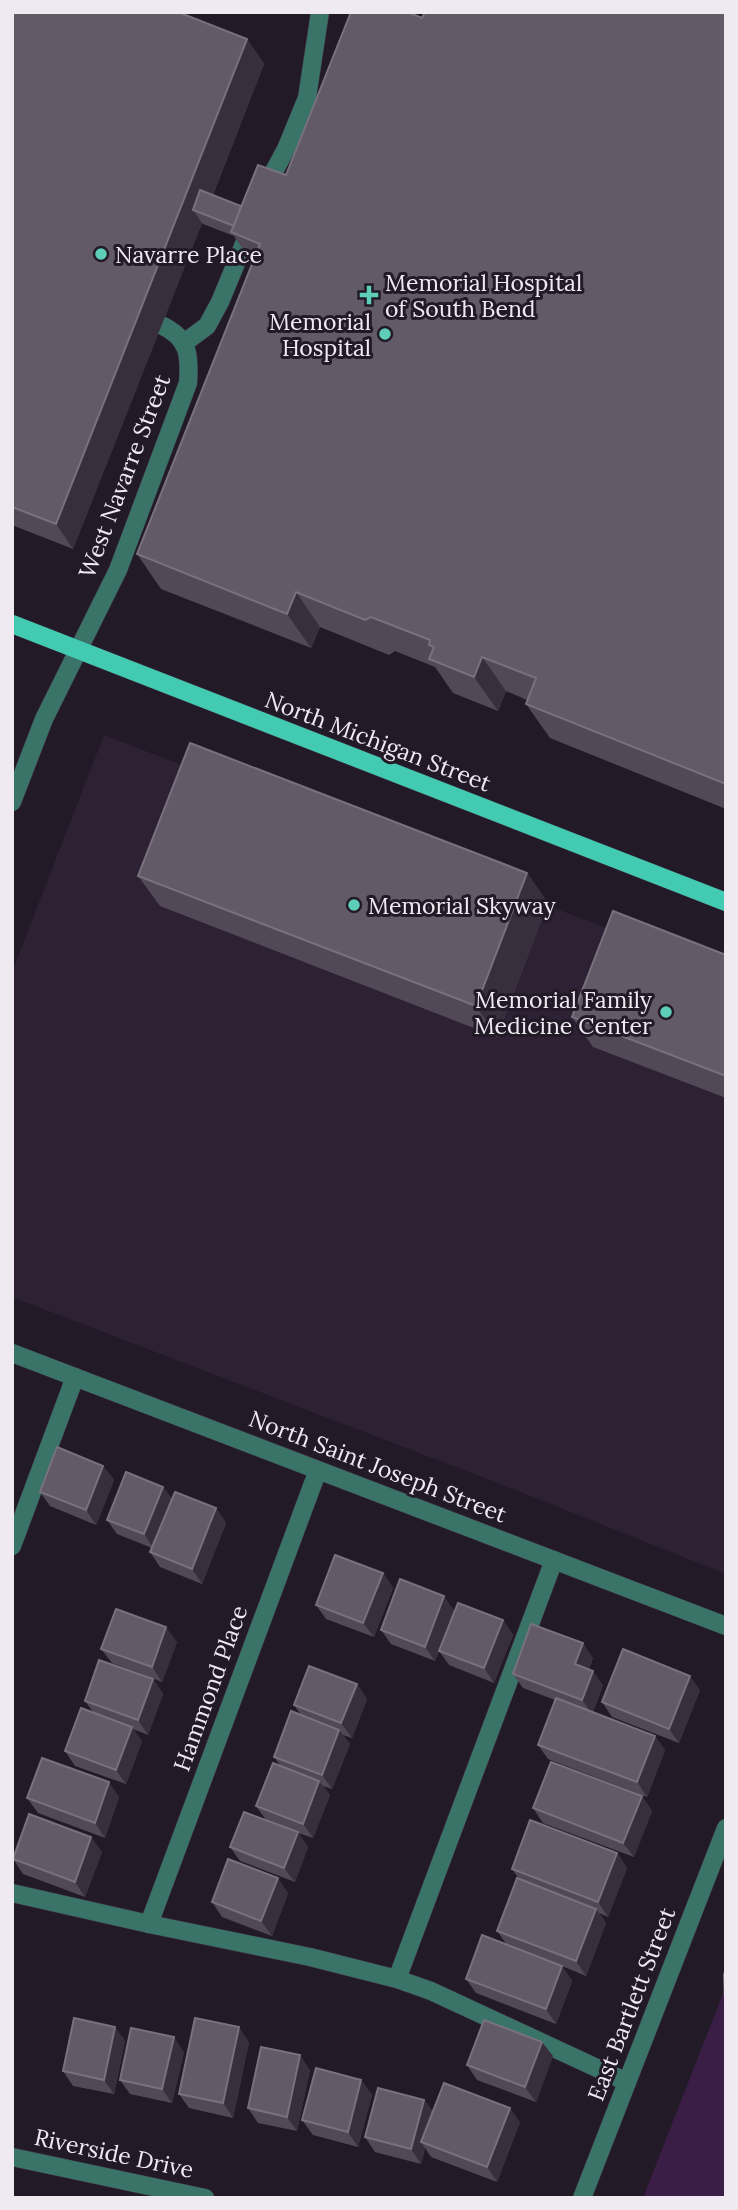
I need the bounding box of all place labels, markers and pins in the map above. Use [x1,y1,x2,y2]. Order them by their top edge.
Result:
place label: Navarre Place [115,240,262,269]
marker: Navarre Place [93,246,109,262]
place label: Memorial Hospital of South Bend [385,268,582,323]
marker: Memorial Hospital of South Bend [359,285,379,305]
place label: Memorial Hospital [269,307,371,362]
marker: Memorial Hospital [377,326,393,342]
place label: Memorial Skyway [368,891,556,920]
marker: Memorial Skyway [346,897,362,913]
place label: Memorial Family Medicine Center [474,985,653,1040]
marker: Memorial Family Medicine Center [658,1004,674,1020]

